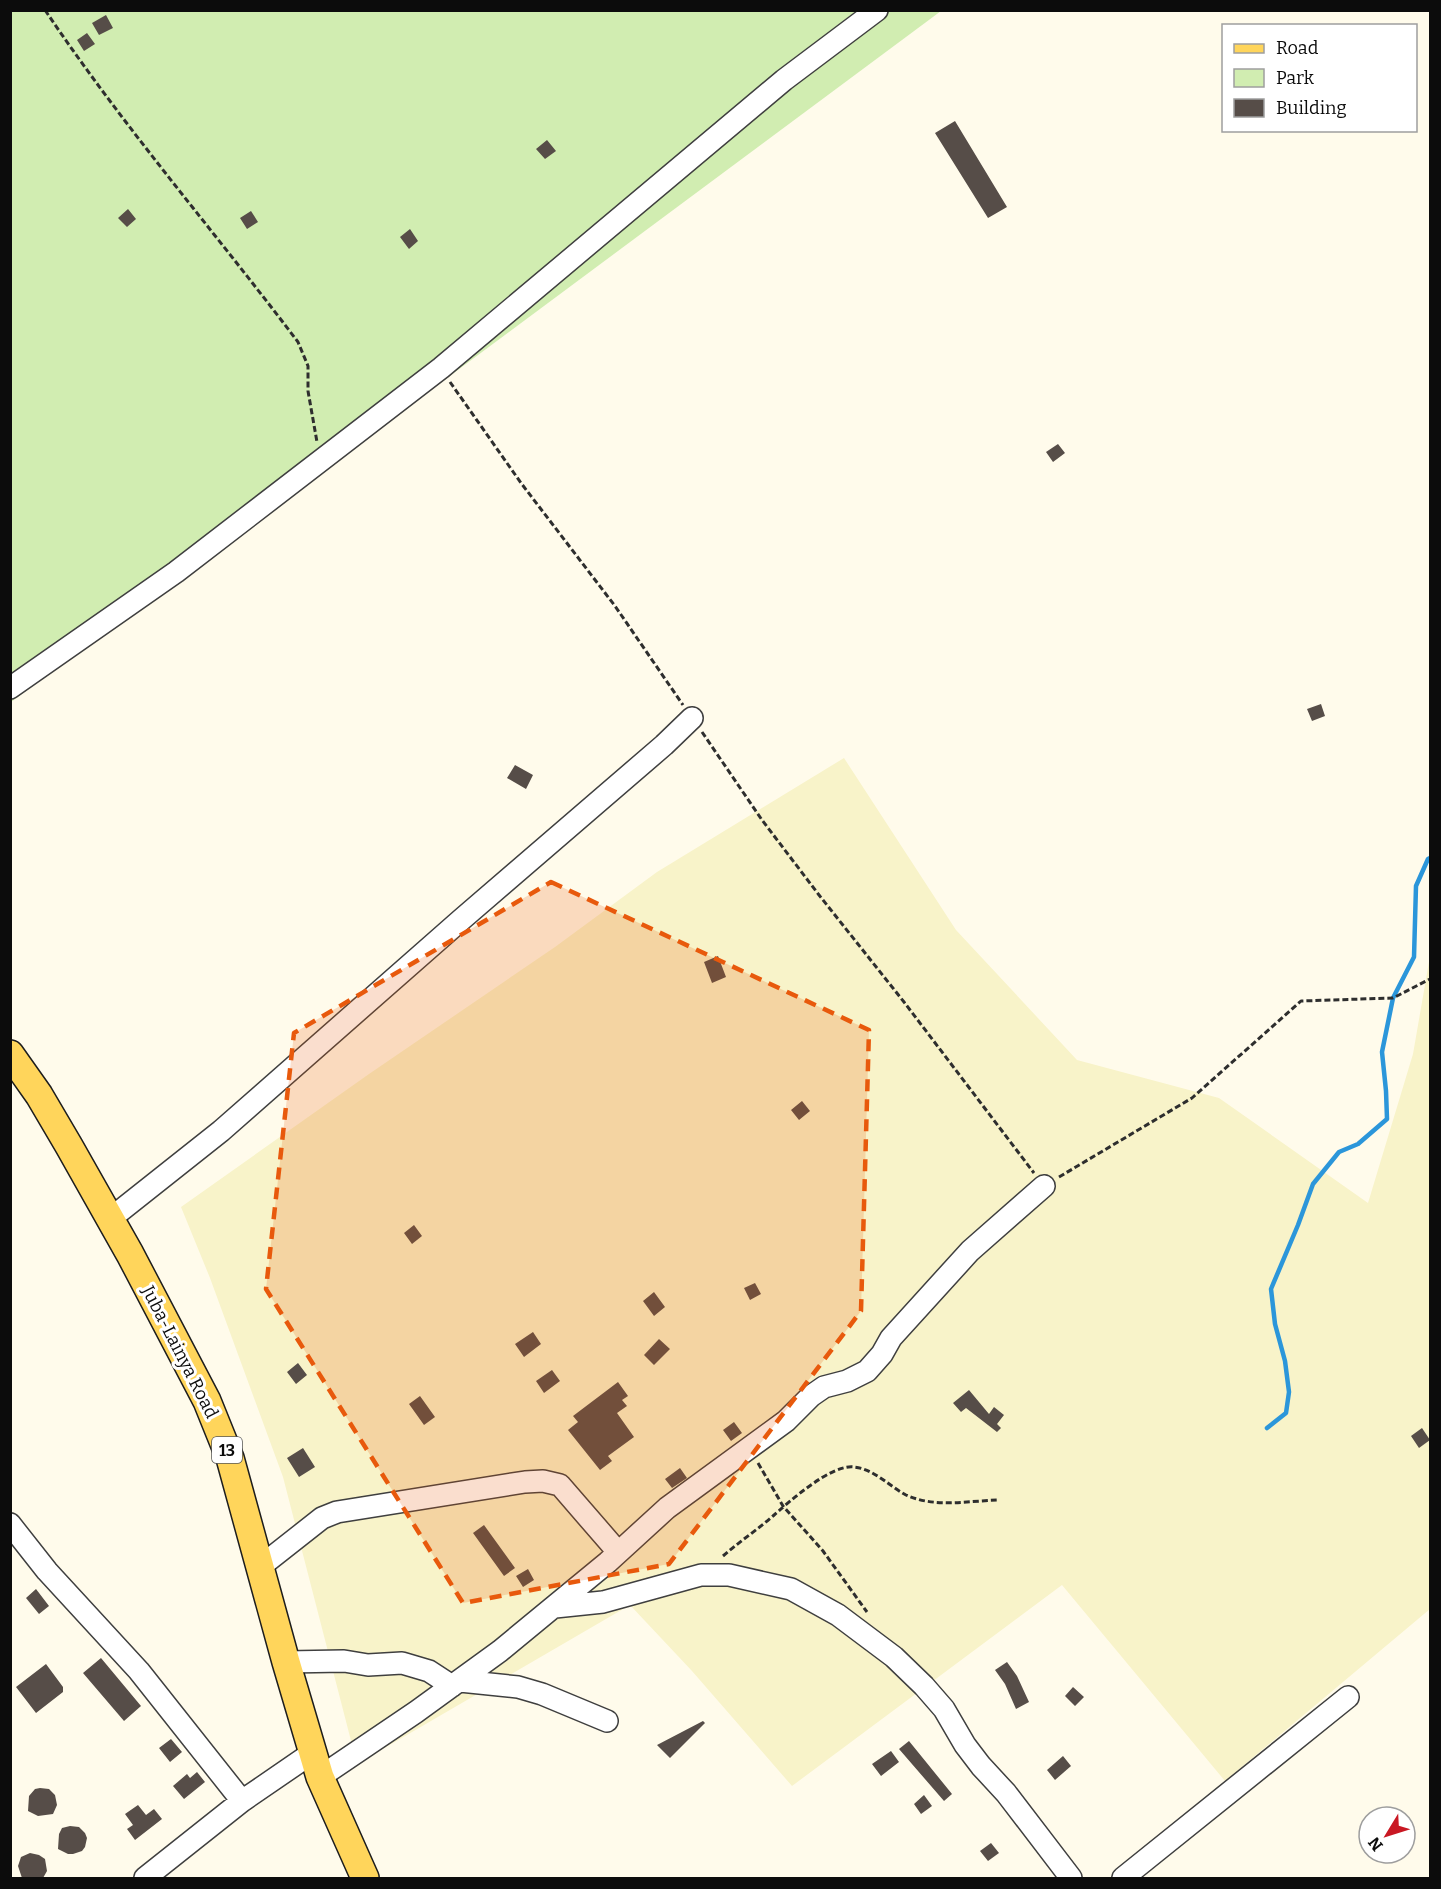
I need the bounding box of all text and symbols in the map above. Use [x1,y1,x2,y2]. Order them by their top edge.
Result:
legend [1222,24,1417,132]
text: Road [1276,37,1319,59]
text: Park [1276,67,1315,89]
text: Building [1276,97,1347,119]
street label: Juba-Lainya Road [137,1281,223,1422]
road number: 13 [212,1437,242,1463]
north arrow [1357,1805,1417,1865]
text: N [1364,1833,1387,1855]

